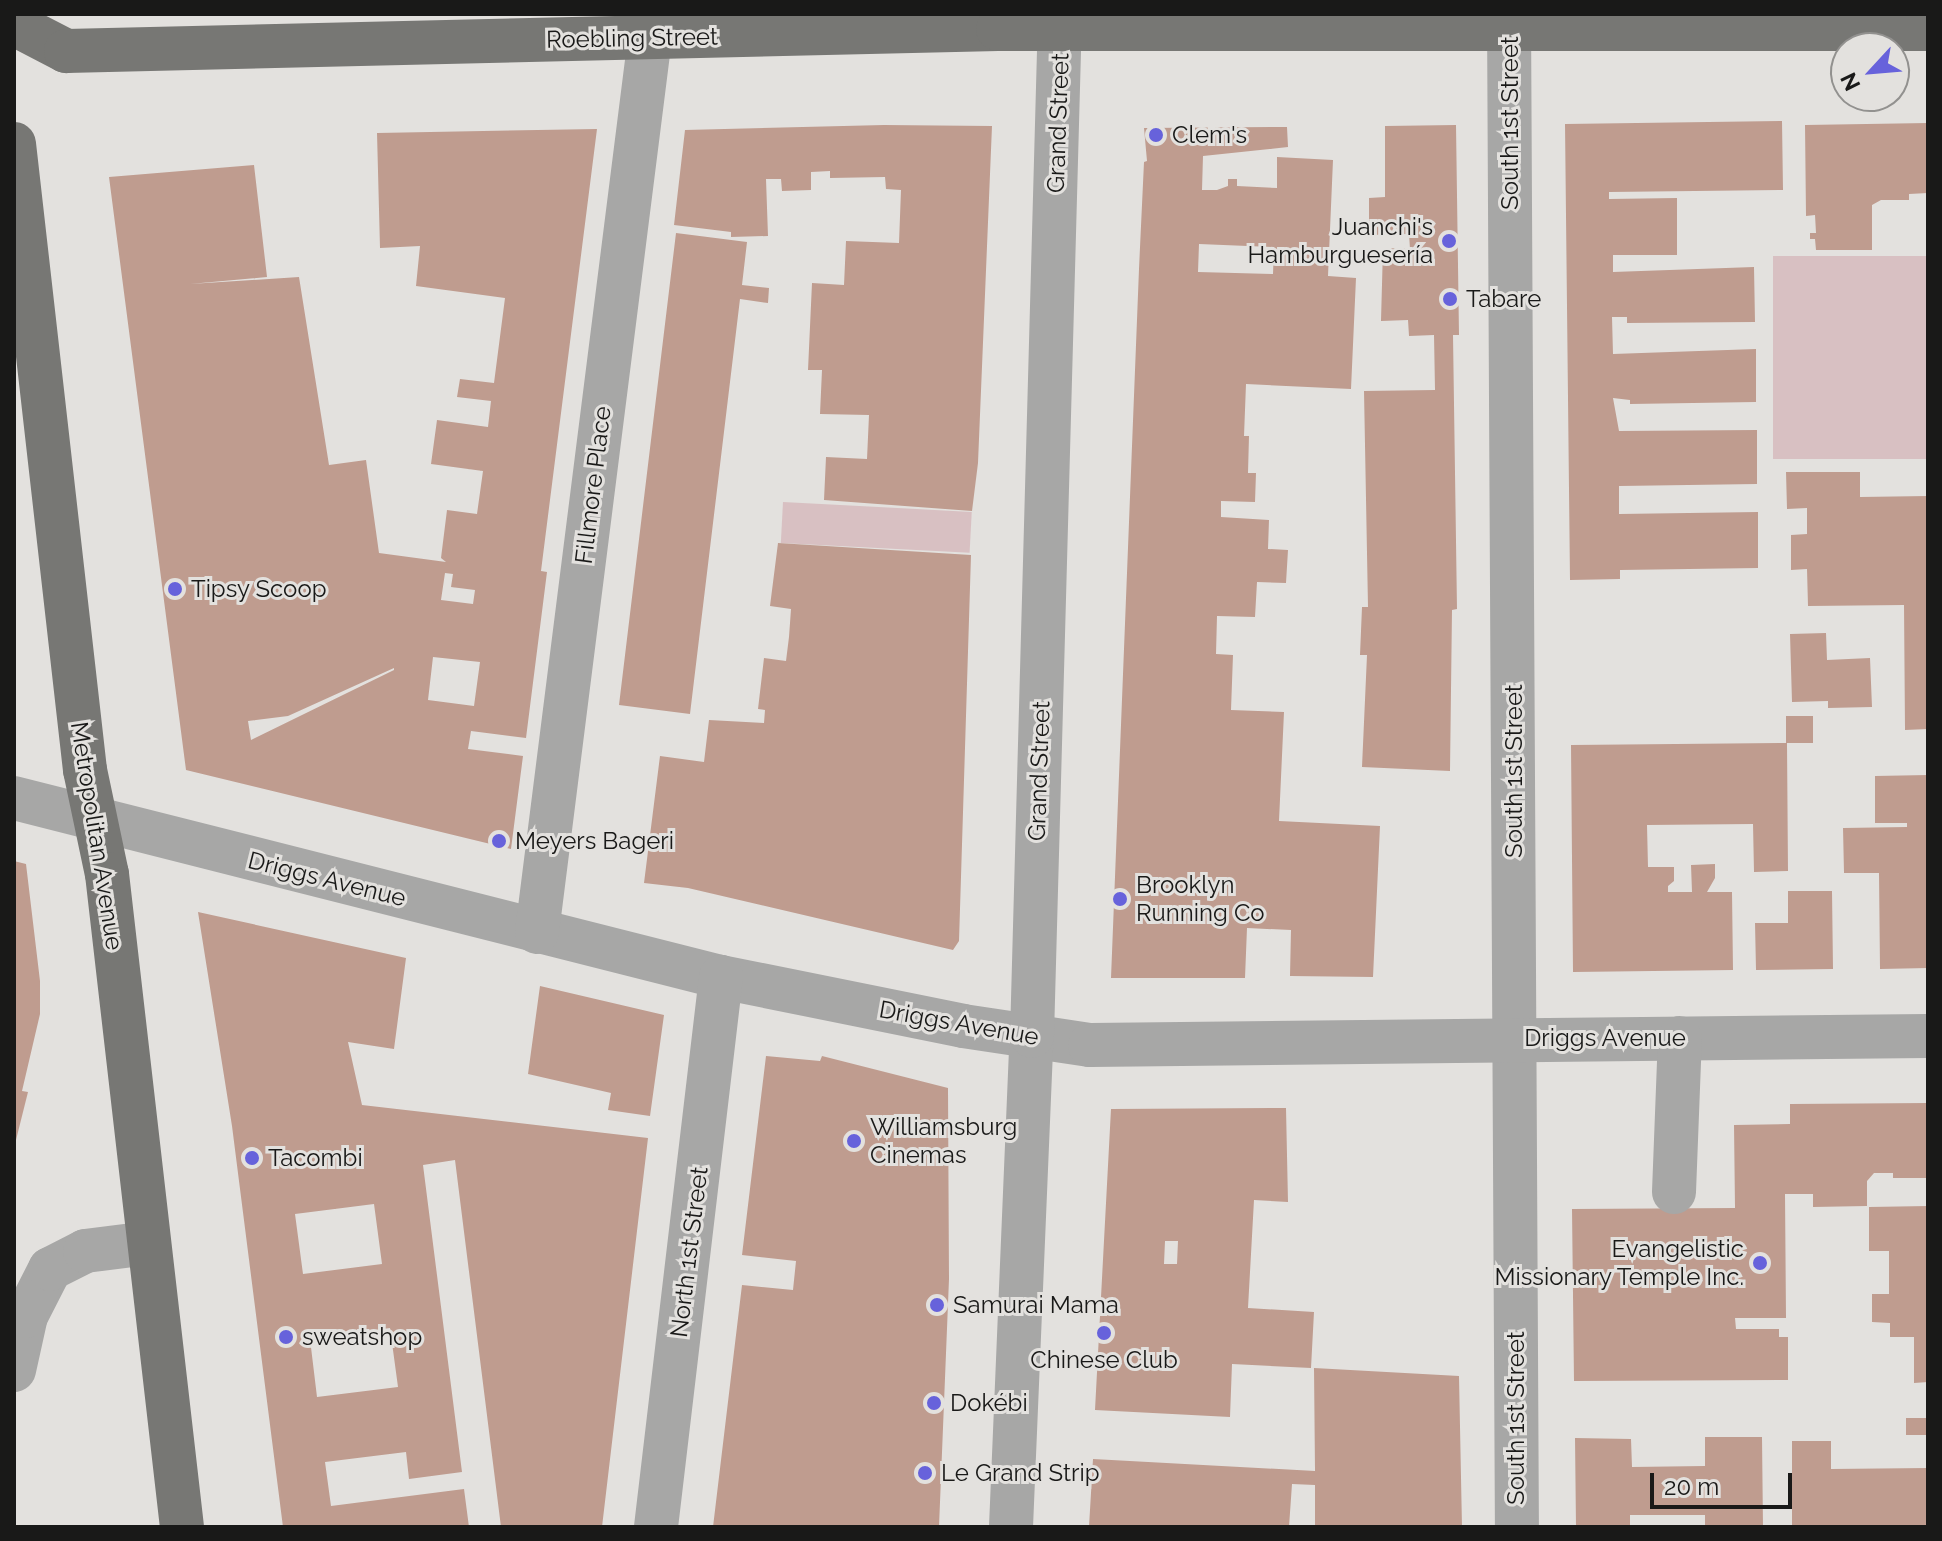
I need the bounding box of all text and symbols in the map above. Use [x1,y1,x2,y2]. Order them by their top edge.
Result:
street label: Roebling Street [546,22,718,54]
north arrow [1830,32,1910,112]
street label: South 1st Street [1496,36,1524,210]
street label: Grand Street [1041,52,1075,194]
text: N [1835,68,1866,95]
place label: Clem's [1172,121,1247,149]
marker: Clem's [1147,126,1165,144]
place label: Juanchi's Hamburguesería [1248,213,1433,269]
marker: Juanchi's Hamburguesería [1440,232,1458,250]
place label: Tabare [1466,285,1541,313]
marker: Tabare [1441,290,1459,308]
street label: Fillmore Place [569,404,617,566]
place label: Tipsy Scoop [191,575,327,603]
marker: Tipsy Scoop [166,580,184,598]
street label: South 1st Street [1500,684,1528,858]
street label: Grand Street [1022,700,1056,842]
street label: Metropolitan Avenue [65,719,129,953]
place label: Meyers Bageri [515,827,674,855]
marker: Meyers Bageri [490,832,508,850]
street label: Driggs Avenue [245,845,409,913]
place label: Brooklyn Running Co [1136,871,1265,927]
marker: Brooklyn Running Co [1111,890,1129,908]
street label: Driggs Avenue [877,995,1041,1051]
street label: Driggs Avenue [1524,1024,1686,1052]
place label: Williamsburg Cinemas [870,1113,1017,1169]
marker: Williamsburg Cinemas [845,1132,863,1150]
place label: Tacombi [268,1144,363,1172]
marker: Tacombi [243,1149,261,1167]
street label: North 1st Street [664,1165,714,1339]
place label: Evangelistic Missionary Temple Inc. [1493,1235,1744,1291]
marker: Evangelistic Missionary Temple Inc. [1751,1254,1769,1272]
place label: Samurai Mama [953,1291,1119,1319]
marker: Samurai Mama [928,1296,946,1314]
place label: sweatshop [302,1323,422,1351]
marker: Chinese Club [1095,1324,1113,1342]
marker: sweatshop [277,1328,295,1346]
street label: South 1st Street [1502,1331,1530,1505]
place label: Chinese Club [1030,1346,1178,1374]
place label: Dokébi [950,1389,1028,1417]
marker: Dokébi [925,1394,943,1412]
scale bar [1654,1457,1796,1507]
place label: Le Grand Strip [941,1459,1099,1487]
marker: Le Grand Strip [916,1464,934,1482]
text: 20 m [1664,1472,1719,1501]

